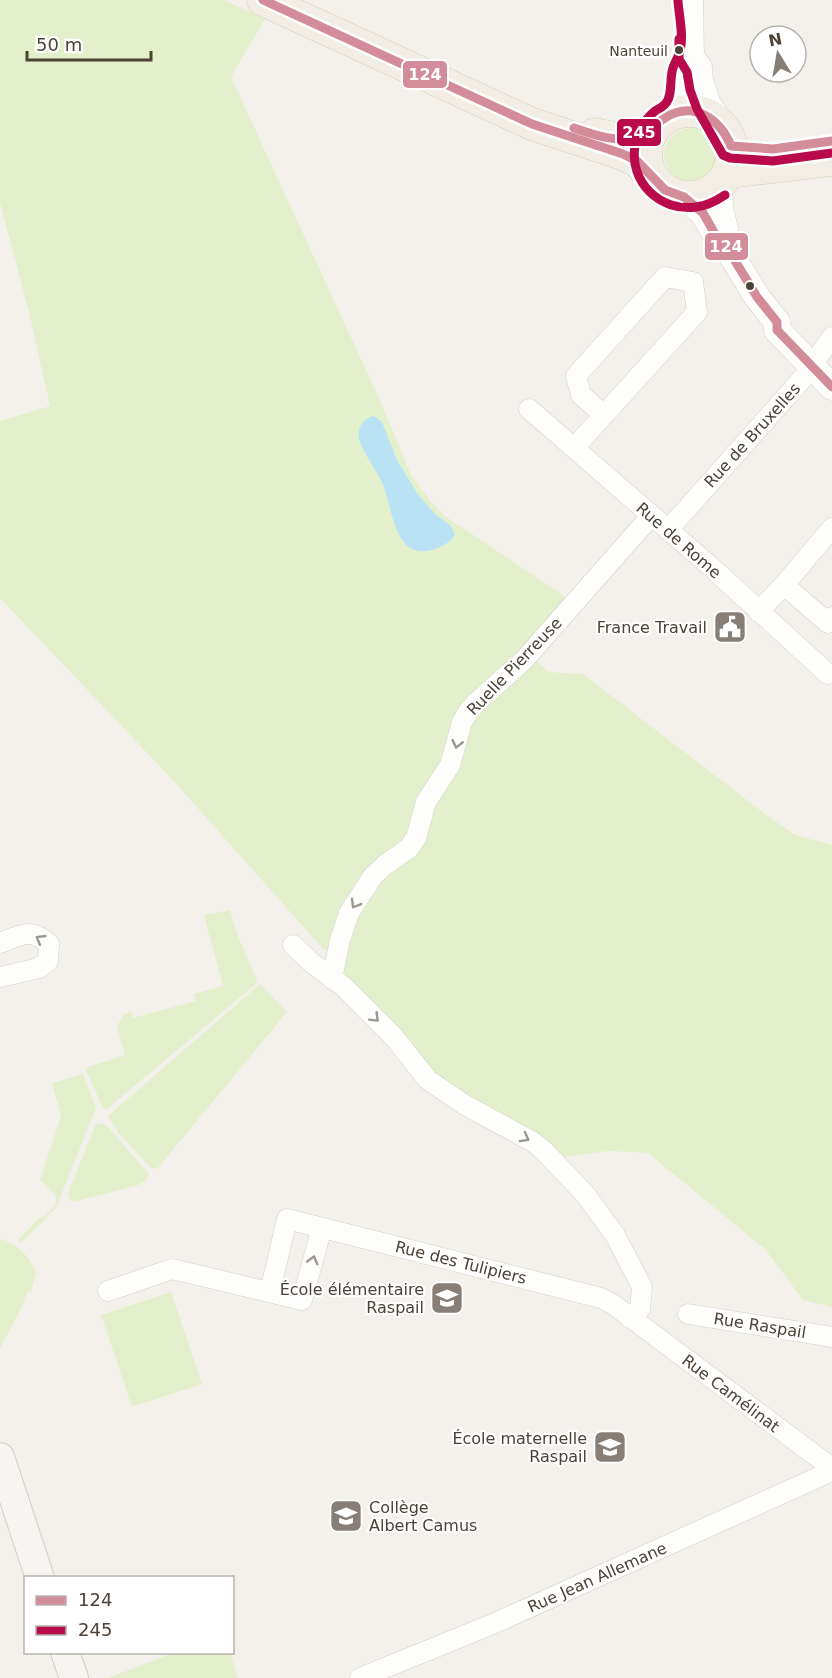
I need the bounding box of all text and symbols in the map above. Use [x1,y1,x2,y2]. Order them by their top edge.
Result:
scale bar [27,24,152,62]
north arrow [748,24,808,84]
text: N [767,29,784,50]
text: 50 m [36,34,82,55]
place label: Nanteuil [609,43,668,59]
marker: Nanteuil [673,44,685,56]
line badge: 124 [402,60,448,89]
text: 124 [408,65,442,84]
line badge: 245 [616,118,662,147]
text: 245 [622,123,656,142]
line badge: 124 [704,232,749,261]
text: 124 [709,237,743,256]
unlabelled marker [744,280,756,292]
street label: Rue de Bruxelles [700,379,804,492]
street label: Rue de Rome [632,498,725,582]
public building icon: France Travail [712,609,748,645]
street label: Ruelle Pierreuse [463,614,566,719]
place label: France Travail [597,618,707,637]
one-way arrow [451,738,464,748]
one-way arrow [351,898,362,908]
one-way arrow [36,935,46,946]
one-way arrow [368,1012,379,1022]
one-way arrow [519,1131,530,1142]
street label: Rue des Tulipiers [393,1237,528,1288]
one-way arrow [306,1255,318,1265]
place label: École élémentaire Raspail [280,1280,424,1317]
school or university icon: École élémentaire Raspail [429,1280,465,1316]
street label: Rue Raspail [712,1309,807,1342]
street label: Rue Camélinat [678,1351,783,1436]
place label: École maternelle Raspail [452,1429,587,1466]
school or university icon: École maternelle Raspail [592,1429,628,1465]
school or university icon: Collège Albert Camus [328,1498,364,1534]
place label: Collège Albert Camus [369,1498,477,1535]
street label: Rue Jean Allemane [525,1538,670,1617]
legend [24,1576,234,1654]
text: 124 [78,1589,112,1610]
text: 245 [78,1619,112,1640]

